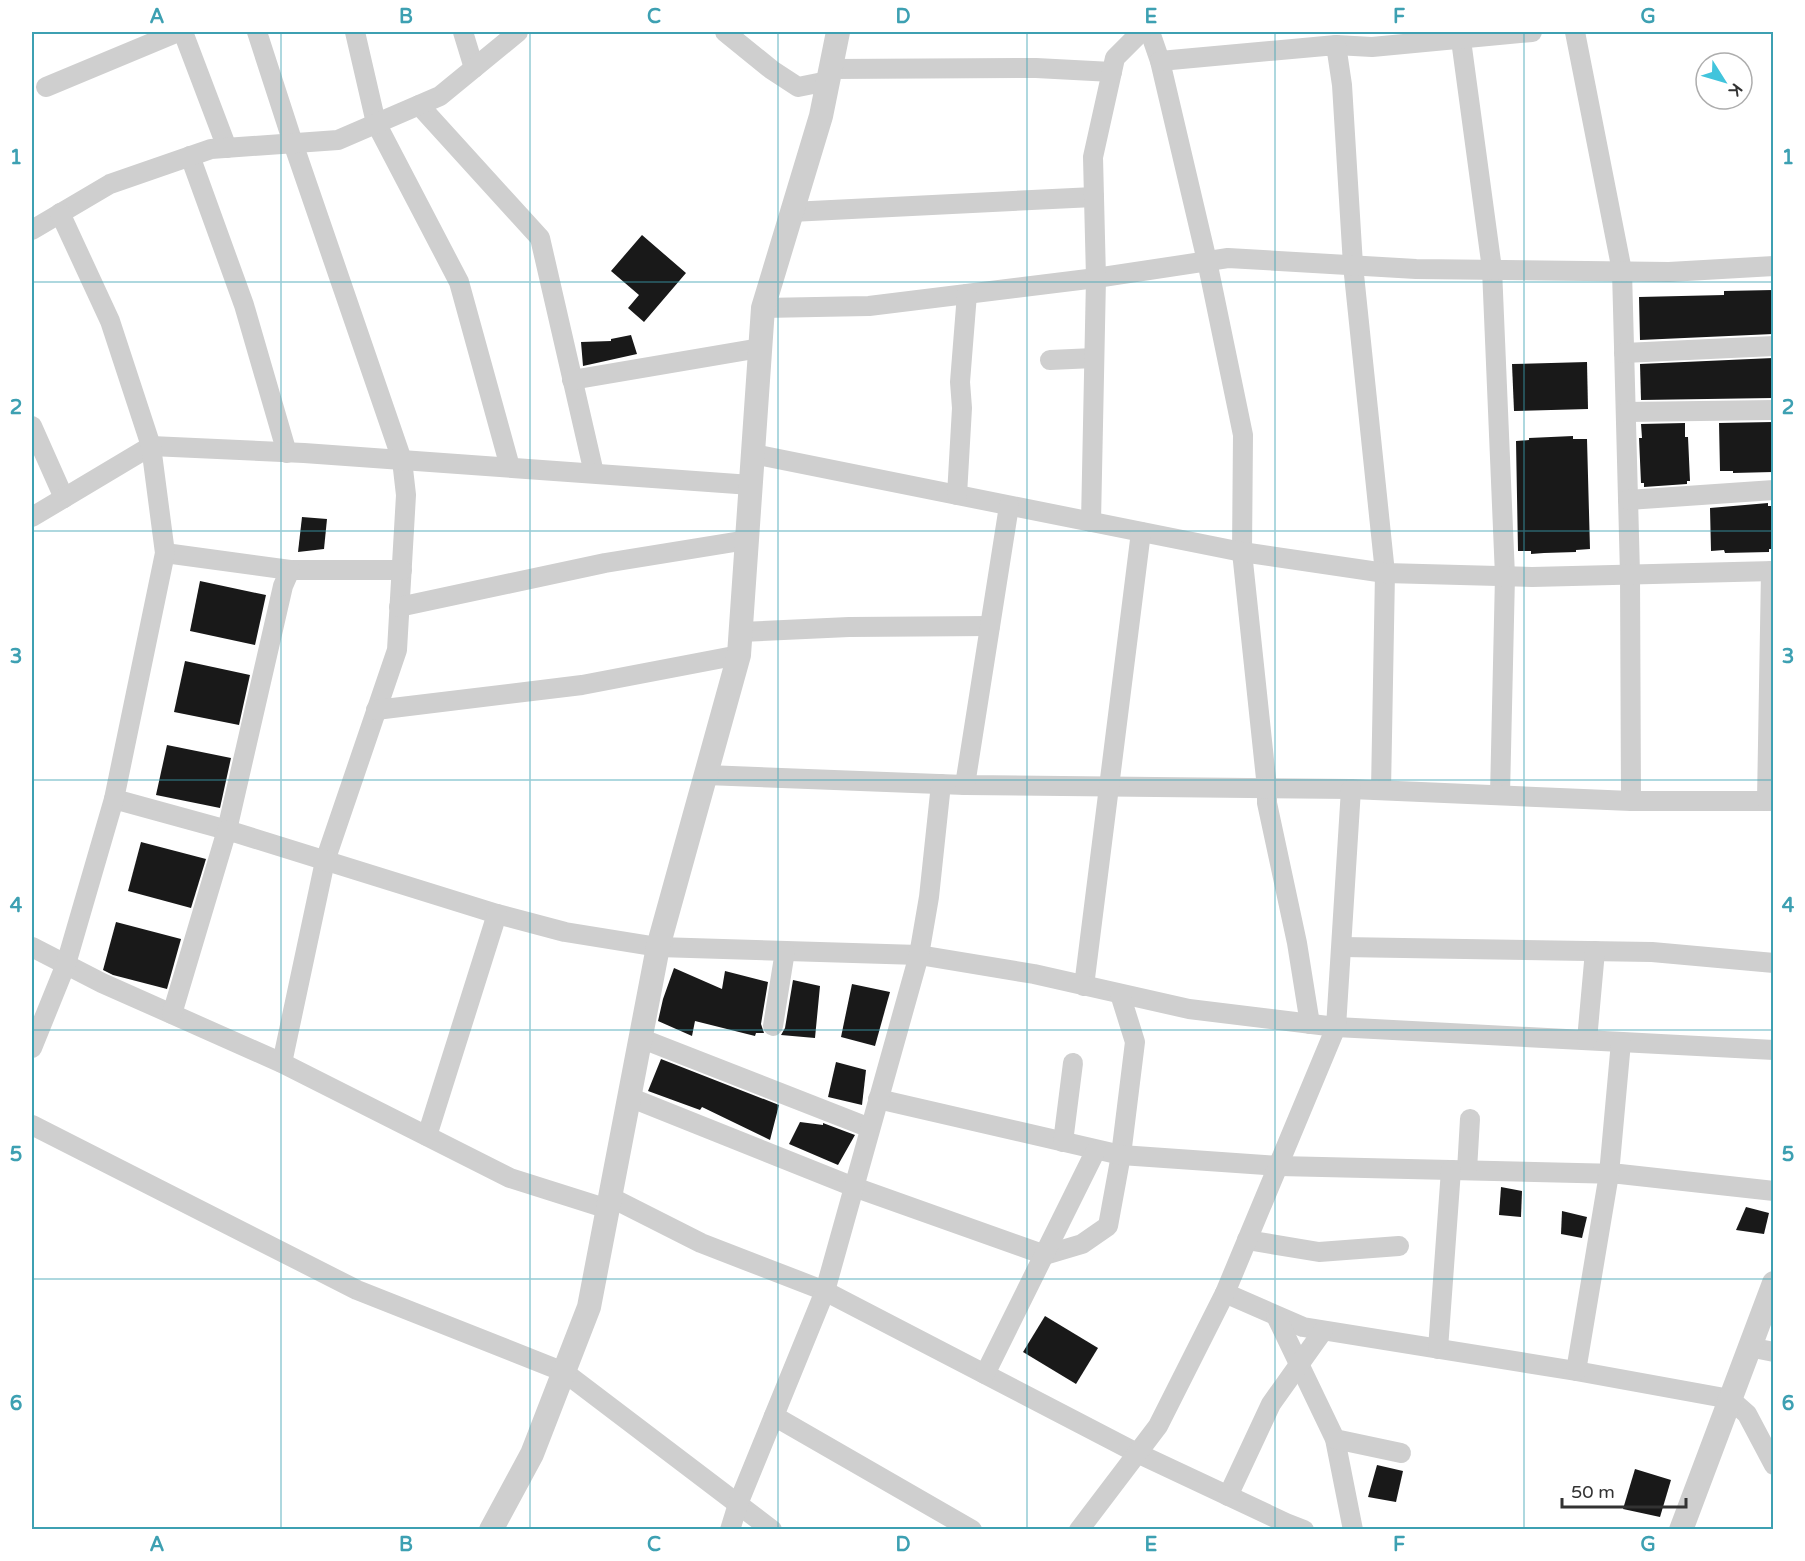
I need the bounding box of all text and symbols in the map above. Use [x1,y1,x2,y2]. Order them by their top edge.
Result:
text: A [150,5,165,29]
text: B [399,5,413,29]
text: C [647,5,661,29]
text: D [895,5,911,29]
text: E [1145,5,1158,29]
text: F [1393,5,1405,29]
text: G [1640,5,1656,29]
north arrow [1694,51,1754,111]
text: K [1724,79,1746,100]
text: 1 [10,146,22,170]
text: 1 [1782,146,1794,170]
text: 2 [10,396,22,420]
text: 2 [1782,396,1794,420]
text: 3 [10,645,22,669]
text: 3 [1782,645,1794,669]
text: 4 [10,894,23,918]
text: 4 [1782,894,1795,918]
text: 5 [10,1143,22,1167]
text: 5 [1782,1143,1794,1167]
text: 6 [10,1392,22,1416]
text: 6 [1782,1392,1794,1416]
scale bar [1562,1471,1686,1509]
text: 50 m [1571,1481,1615,1503]
text: A [150,1533,165,1557]
text: B [399,1533,413,1557]
text: C [647,1533,661,1557]
text: D [895,1533,911,1557]
text: E [1145,1533,1158,1557]
text: F [1393,1533,1405,1557]
text: G [1640,1533,1656,1557]

